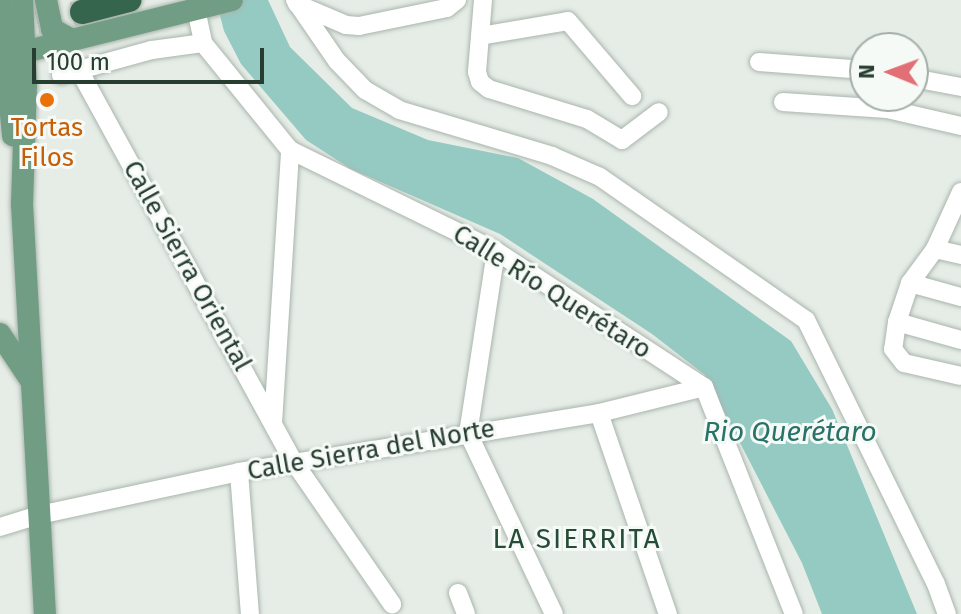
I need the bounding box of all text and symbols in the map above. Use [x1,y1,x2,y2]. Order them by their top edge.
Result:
scale bar [36,32,268,82]
north arrow [849,32,929,112]
text: 100 m [46,48,110,76]
text: N [853,64,880,79]
marker: Tortas Filos [38,91,56,109]
place label: Tortas Filos [11,112,83,174]
street label: Calle Sierra Oriental [116,155,258,377]
street label: Calle Río Querétaro [447,218,657,366]
street label: Calle Sierra del Norte [245,413,497,487]
water label: Rio Querétaro [703,415,877,449]
district label: LA SIERRITA [492,522,662,556]

